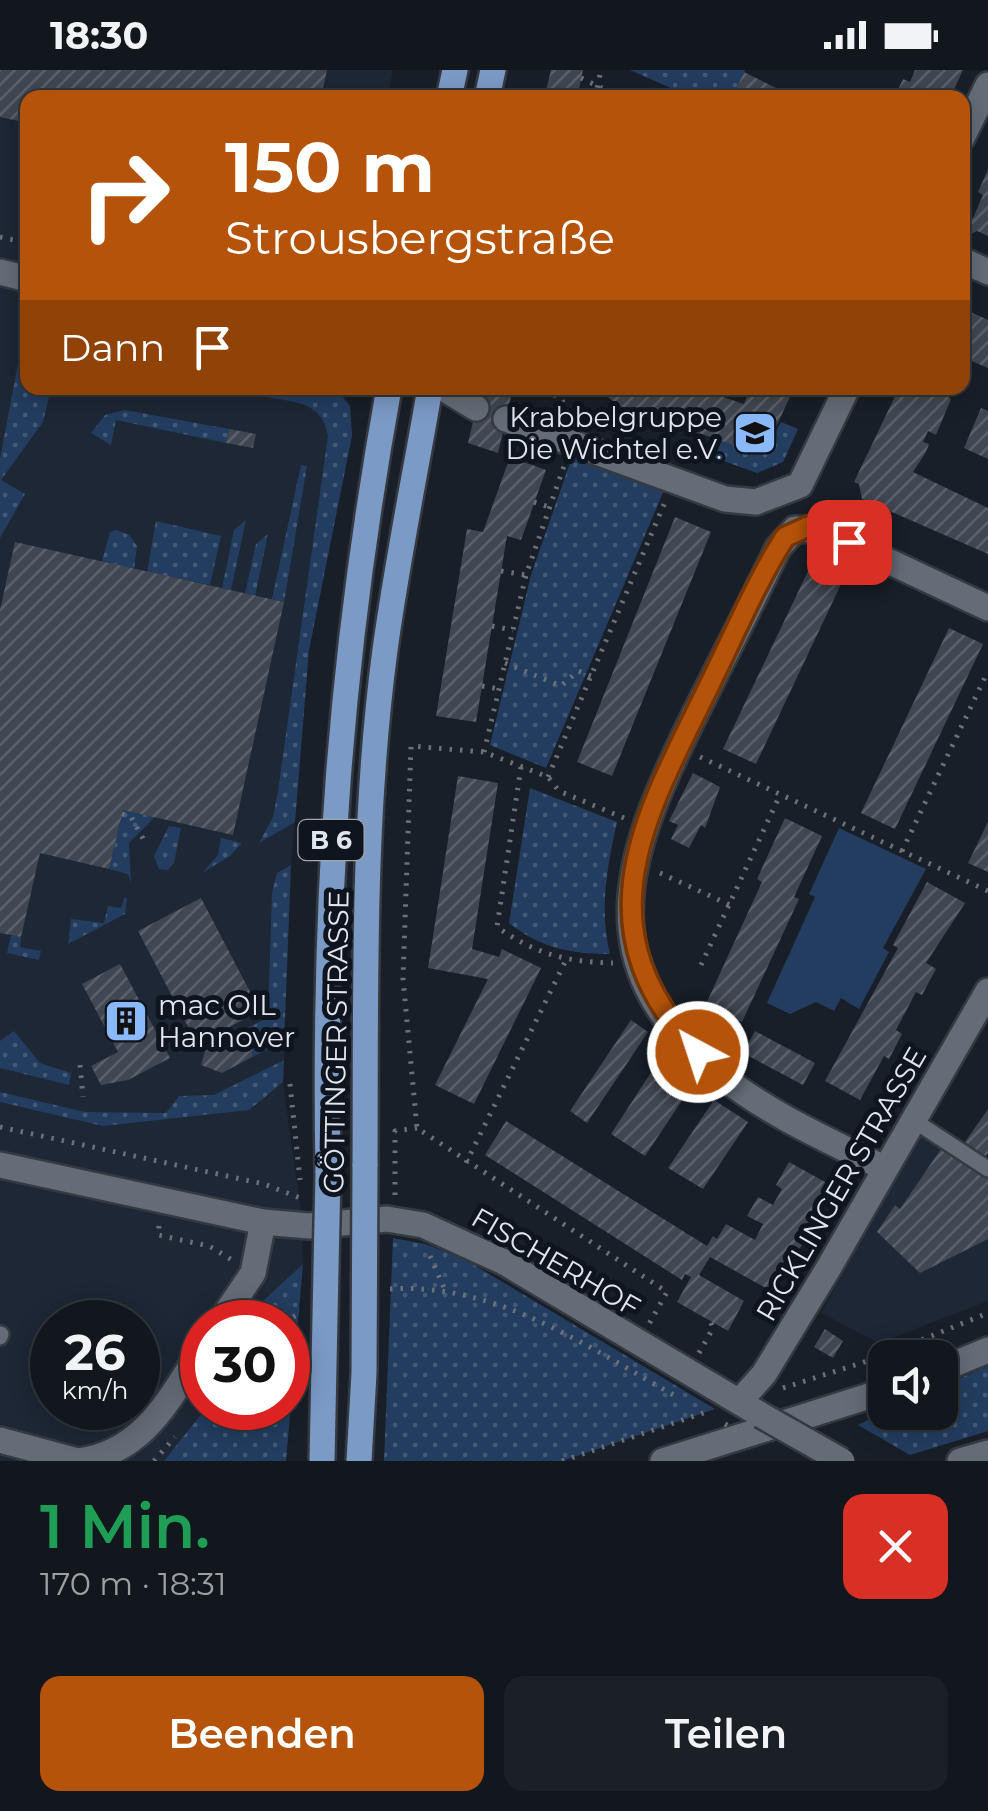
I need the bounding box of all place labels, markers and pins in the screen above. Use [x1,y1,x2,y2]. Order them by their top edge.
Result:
place label: Krabbelgruppe Die Wichtel e.V. [506,400,722,466]
school or university icon: Krabbelgruppe Die Wichtel e.V. [732,410,778,456]
pin [807,500,892,585]
place label: mac OIL Hannover [158,988,295,1054]
building icon: mac OIL Hannover [103,998,149,1044]

